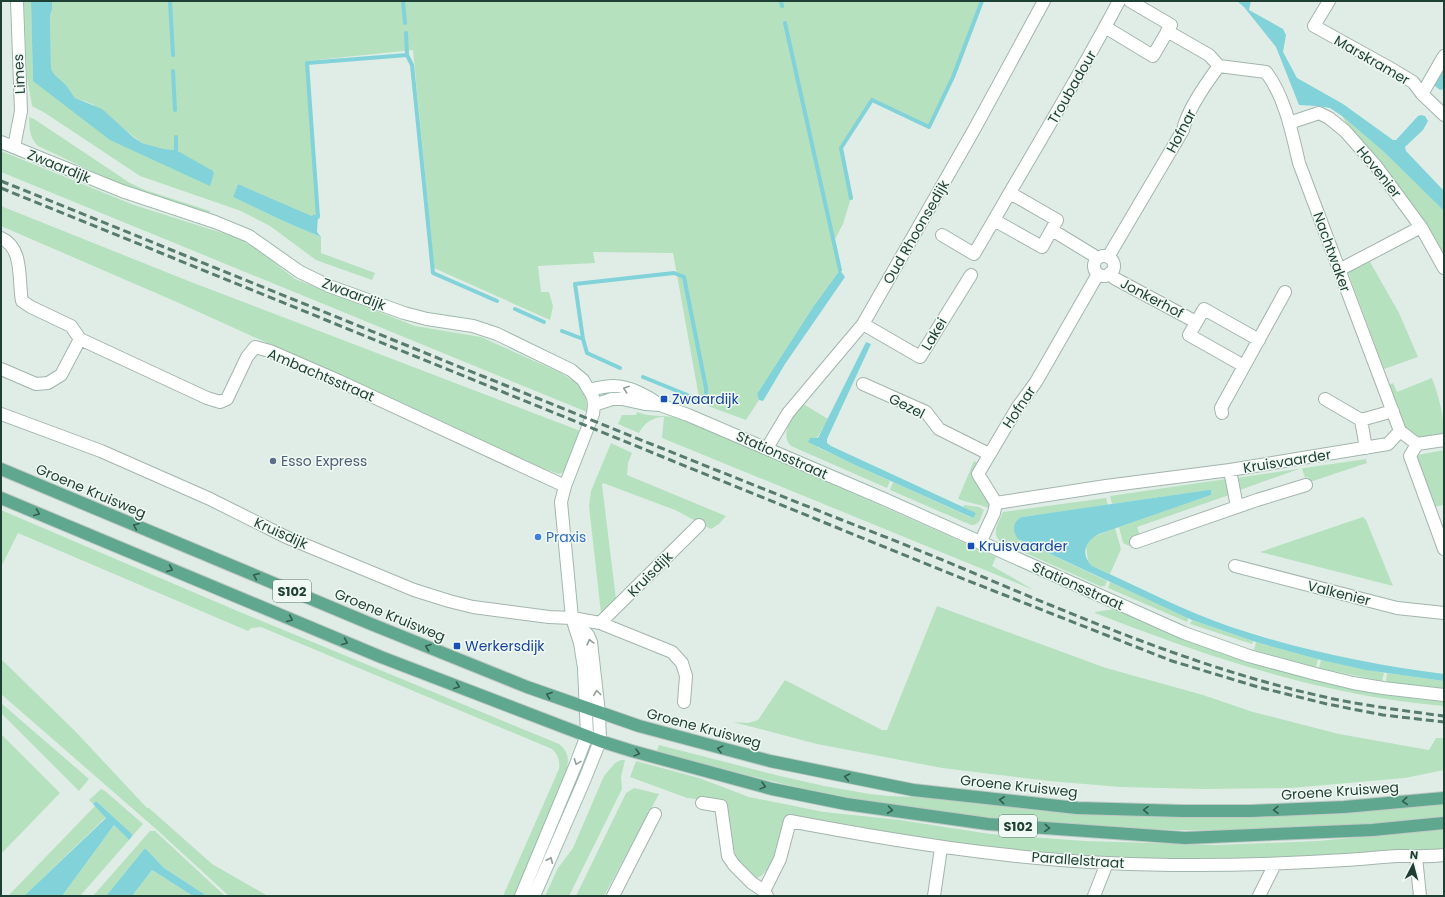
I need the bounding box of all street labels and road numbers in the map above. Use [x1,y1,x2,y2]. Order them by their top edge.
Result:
street label: Marskramer [1331,30,1413,90]
street label: Troubadour [1043,46,1101,128]
street label: Limes [8,54,30,94]
street label: Hofnar [1161,106,1201,156]
street label: Hovenier [1352,142,1406,202]
street label: Zwaardijk [24,144,94,188]
street label: Oud Rhoonsedijk [878,176,954,288]
street label: Nachtwaker [1308,209,1356,295]
street label: Zwaardijk [319,273,389,316]
street label: Jonkerhof [1117,273,1187,323]
street label: Lakei [916,314,952,354]
street label: Ambachtsstraat [264,343,378,407]
street label: Hofnar [998,382,1040,432]
street label: Gezel [885,388,929,424]
street label: Stationsstraat [733,426,831,484]
street label: Kruisvaarder [1242,444,1332,478]
street label: Groene Kruisweg [33,459,149,523]
street label: Kruisdijk [251,512,312,554]
street label: Kruisdijk [623,546,678,601]
street label: Stationsstraat [1029,557,1127,615]
street label: Valkenier [1305,575,1373,611]
road number: S102 [273,580,311,602]
street label: Groene Kruisweg [332,584,448,646]
street label: Groene Kruisweg [644,703,764,753]
street label: Groene Kruisweg [959,770,1079,802]
street label: Groene Kruisweg [1280,777,1400,805]
road number: S102 [999,815,1037,837]
street label: Parallelstraat [1031,847,1125,873]

